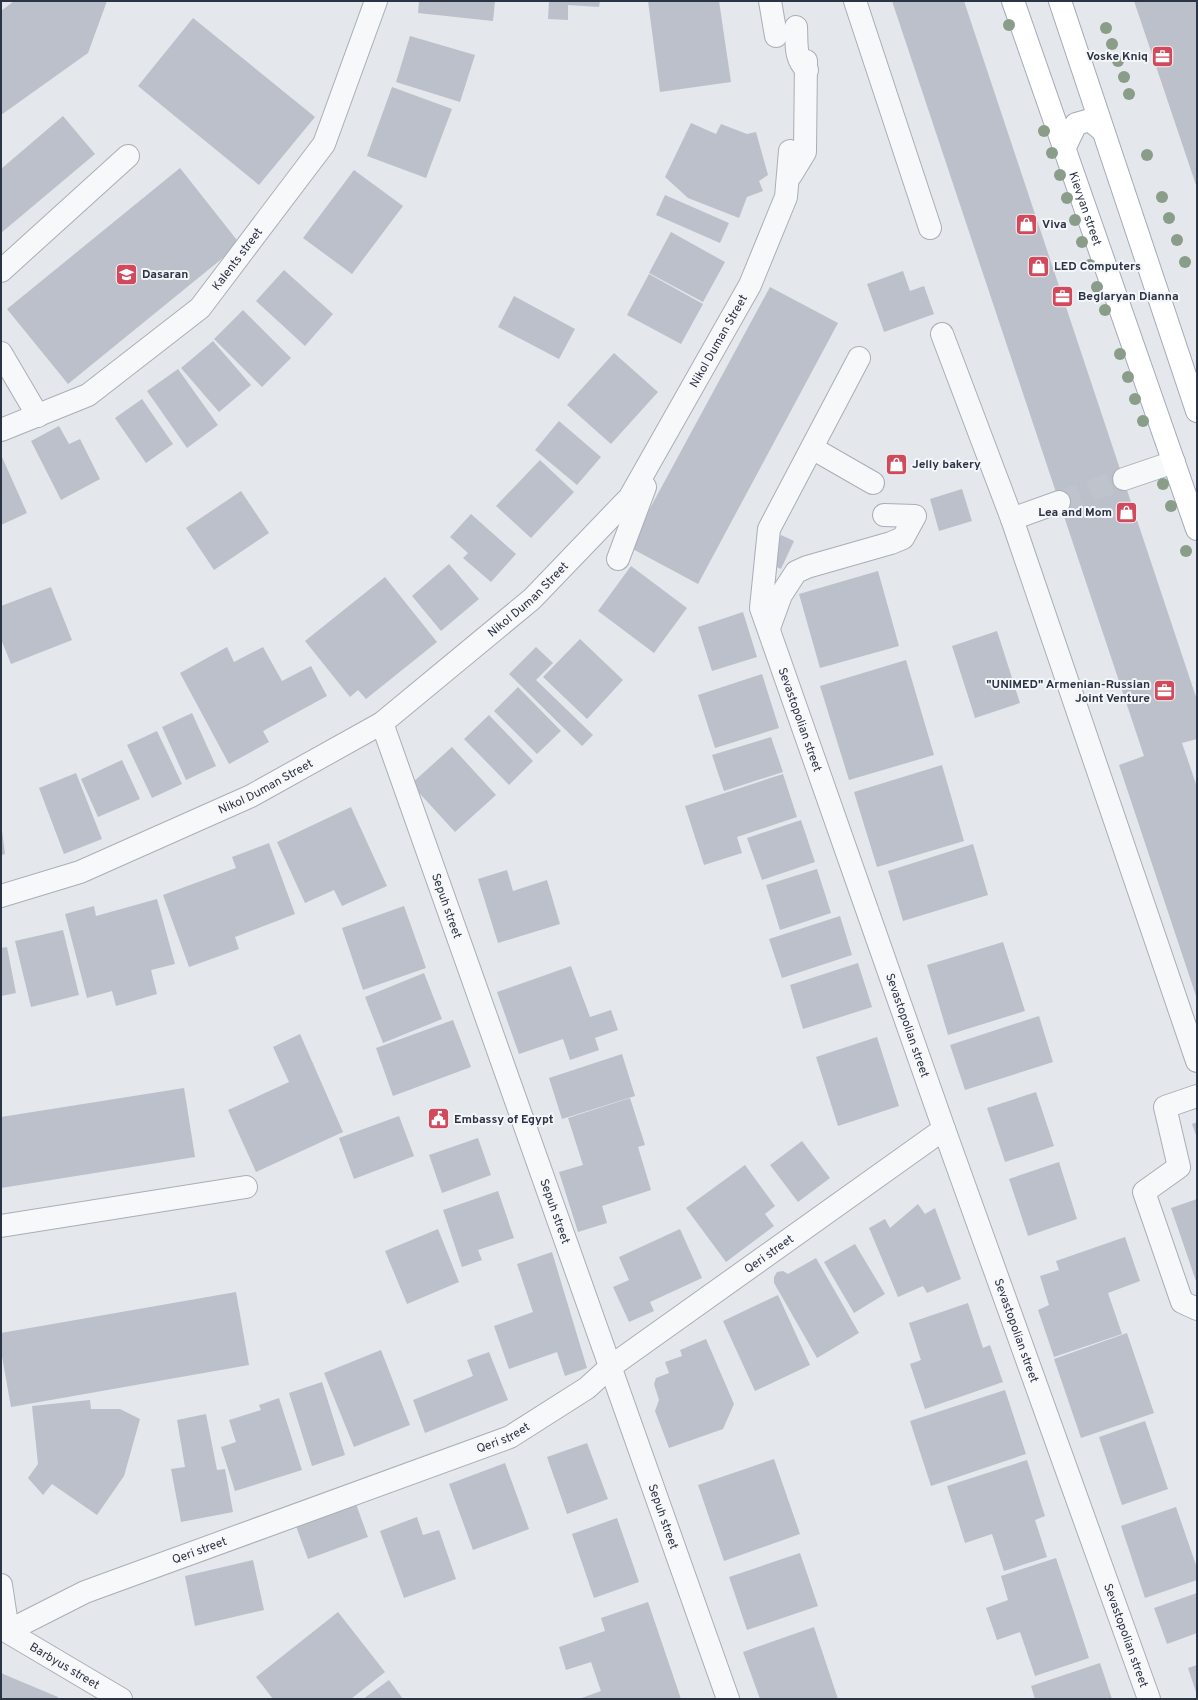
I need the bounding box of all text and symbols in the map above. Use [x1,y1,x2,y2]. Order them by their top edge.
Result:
office icon: Voske Kniq [1150,43,1176,69]
place label: Voske Kniq [1086,49,1148,65]
street label: Kievyan street [1064,170,1105,248]
shop icon: Viva [1014,211,1040,237]
place label: Viva [1042,217,1067,233]
street label: Kalents street [209,225,267,294]
shop icon: LED Computers [1025,253,1051,279]
place label: LED Computers [1054,259,1141,275]
school or university icon: Dasaran [114,261,140,287]
place label: Dasaran [142,267,188,283]
office icon: Beglaryan Dianna [1050,283,1076,309]
place label: Beglaryan Dianna [1078,289,1179,305]
street label: Nikol Duman Street [686,292,752,391]
shop icon: Jelly bakery [884,451,910,477]
place label: Jelly bakery [912,457,981,473]
shop icon: Lea and Mom [1114,499,1140,525]
place label: Lea and Mom [1038,505,1112,521]
street label: Nikol Duman Street [485,559,572,641]
street label: Sevastopolian street [774,666,825,774]
place label: "UNIMED" Armenian-Russian Joint Venture [986,677,1150,707]
office icon: "UNIMED" Armenian-Russian Joint Venture [1152,678,1178,704]
street label: Nikol Duman Street [216,756,316,818]
street label: Sepuh street [427,871,465,941]
street label: Sevastopolian street [881,971,932,1080]
public building icon: Embassy of Egypt [426,1106,452,1132]
place label: Embassy of Egypt [454,1112,554,1128]
street label: Sepuh street [535,1177,573,1246]
street label: Qeri street [741,1232,797,1278]
street label: Sevastopolian street [989,1277,1042,1385]
street label: Qeri street [474,1419,533,1458]
street label: Sepuh street [643,1482,681,1552]
street label: Qeri street [170,1534,229,1569]
street label: Sevastopolian street [1099,1582,1151,1690]
street label: Barbyus street [26,1640,102,1694]

